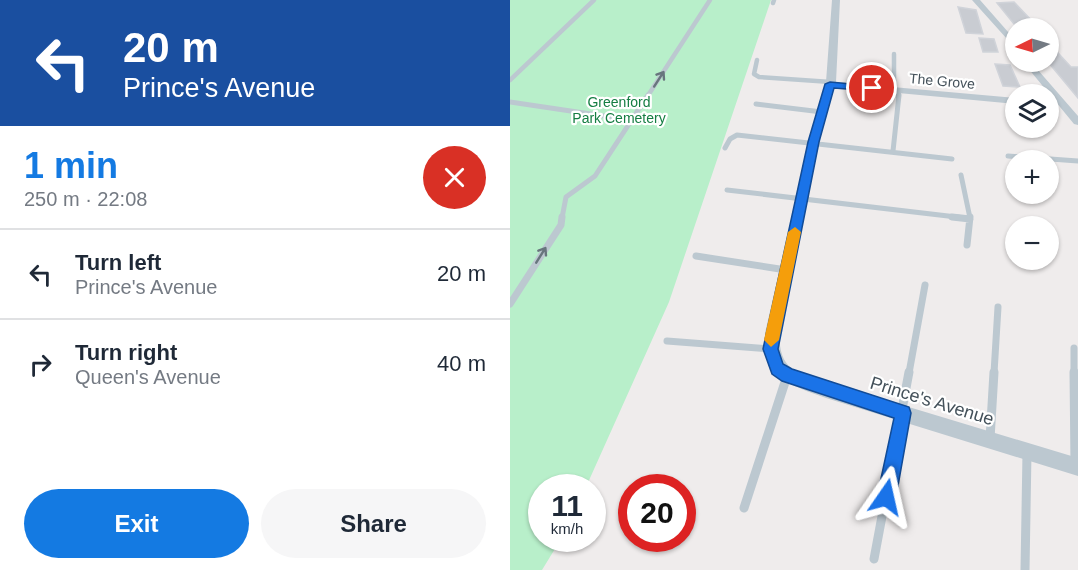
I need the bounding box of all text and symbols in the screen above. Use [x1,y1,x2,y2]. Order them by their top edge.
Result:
north arrow [1005,18,1059,72]
map controls [1005,18,1059,270]
icon: left [24,24,102,102]
text: 20 m [123,24,219,71]
pin [846,62,897,113]
one-way arrow [652,70,665,87]
street label: The Grove [908,70,976,92]
icon: arrive [855,71,888,104]
text: Prince's Avenue [123,73,315,103]
button: layers [1005,84,1059,138]
park label: Greenford Park Cemetery [572,94,666,126]
text: 1 min [24,145,118,186]
button: close [423,146,486,209]
button: + [1005,150,1059,204]
text: 250 m · 22:08 [24,188,147,210]
button: − [1005,216,1059,270]
one-way arrow [536,247,548,264]
text: Turn left [75,250,161,275]
icon: left [24,258,57,291]
text: 20 m [437,261,486,286]
text: Prince's Avenue [75,276,217,298]
text: Turn right [75,340,177,365]
icon: right [24,348,57,381]
text: 40 m [437,351,486,376]
text: Queen's Avenue [75,366,221,388]
street label: Prince's Avenue [868,373,996,429]
position arrow [854,465,918,529]
speed limit sign: 20 [618,474,696,552]
button: Exit [24,489,249,558]
button: Share [261,489,486,558]
text: 11 [551,489,583,522]
text: km/h [551,520,583,537]

